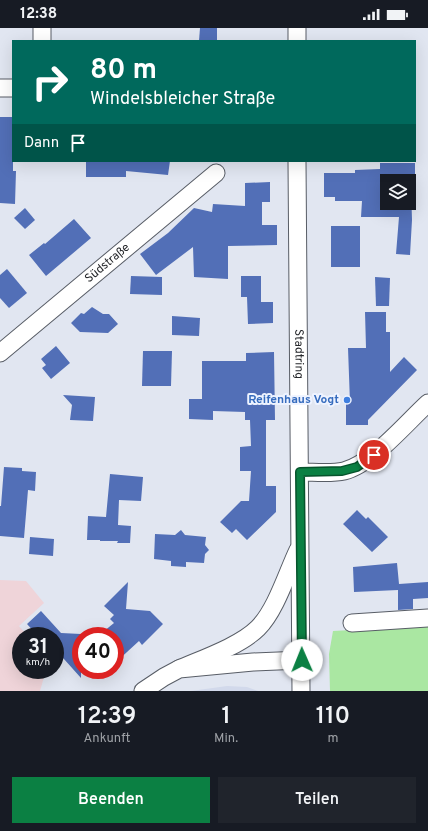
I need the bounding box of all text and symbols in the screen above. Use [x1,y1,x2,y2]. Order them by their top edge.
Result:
text: 12:38 [20,5,57,24]
text: 80 m [90,53,157,89]
icon: right [24,56,76,108]
text: Windelsbleicher Straße [90,88,275,111]
icon: arrive [67,132,89,154]
text: Dann [24,134,59,153]
map controls [380,174,416,210]
button: layers [380,174,416,210]
street label: Südstraße [82,240,133,287]
street label: Stadtring [290,329,307,379]
place label: Reifenhaus Vogt [248,392,339,408]
marker: Reifenhaus Vogt [342,395,352,405]
pin [357,438,391,472]
icon: arrive [363,444,385,466]
speed limit sign: 40 [72,627,124,679]
text: 31 [28,635,48,661]
position arrow [281,639,323,681]
text: km/h [26,656,50,669]
text: 12:39 [78,702,136,732]
text: 1 [221,702,231,732]
text: 110 [316,702,350,732]
text: Ankunft [84,731,130,747]
text: Min. [214,731,238,747]
text: m [328,731,339,747]
button: Beenden [12,777,210,823]
button: Teilen [218,777,416,823]

